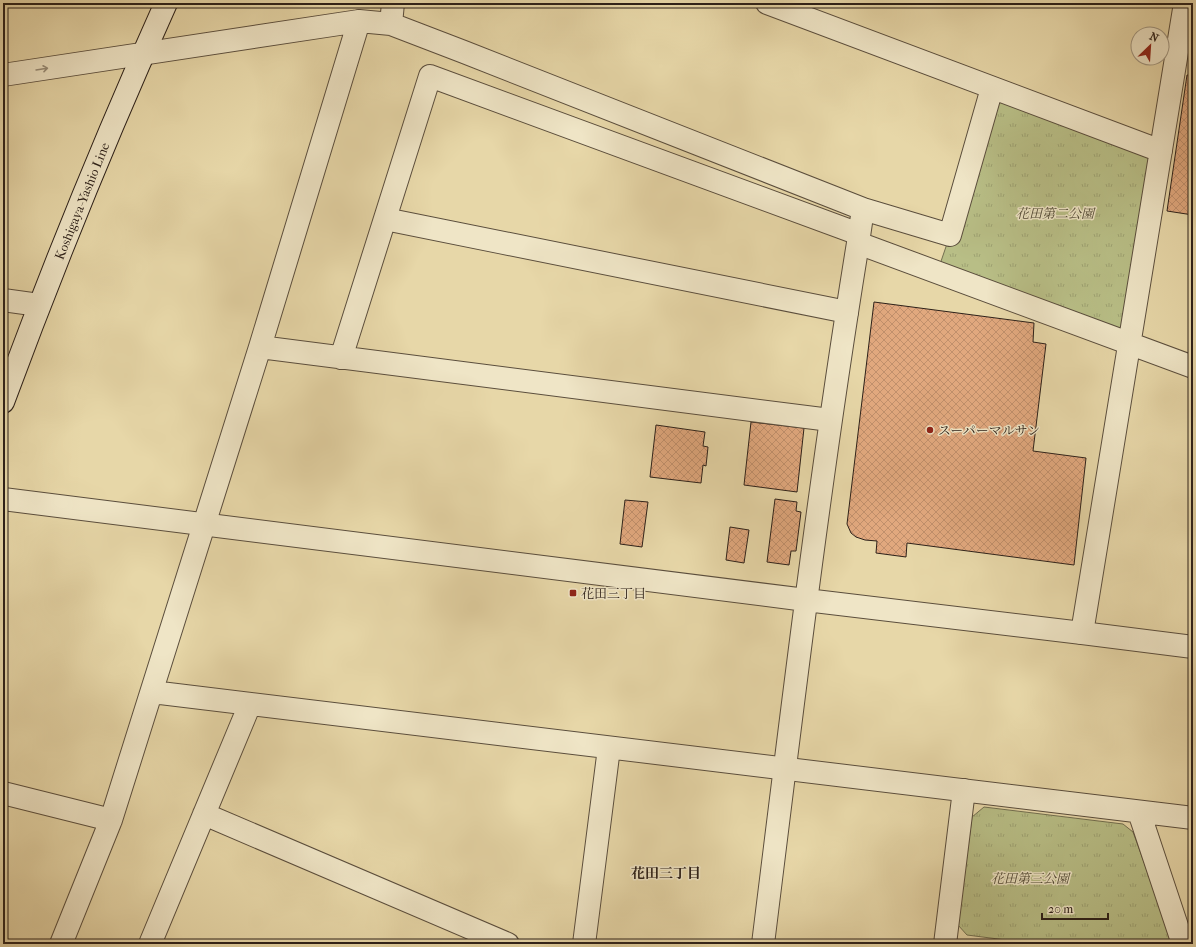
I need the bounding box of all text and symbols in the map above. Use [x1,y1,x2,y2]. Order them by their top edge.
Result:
north arrow [1130,26,1170,66]
text: N [1147,30,1161,45]
one-way arrow [35,65,48,73]
street label: Koshigaya-Yashio Line [52,140,113,262]
park label: 花田第二公園 [1016,206,1096,221]
place label: スーパーマルサン [938,423,1040,438]
marker: スーパーマルサン [925,425,935,435]
place label: 花田三丁目 [581,586,646,601]
marker: 花田三丁目 [568,588,578,598]
district label: 花田三丁目 [631,865,701,882]
park label: 花田第三公園 [991,871,1071,886]
scale bar [1042,895,1108,921]
text: 20 m [1048,902,1073,916]

